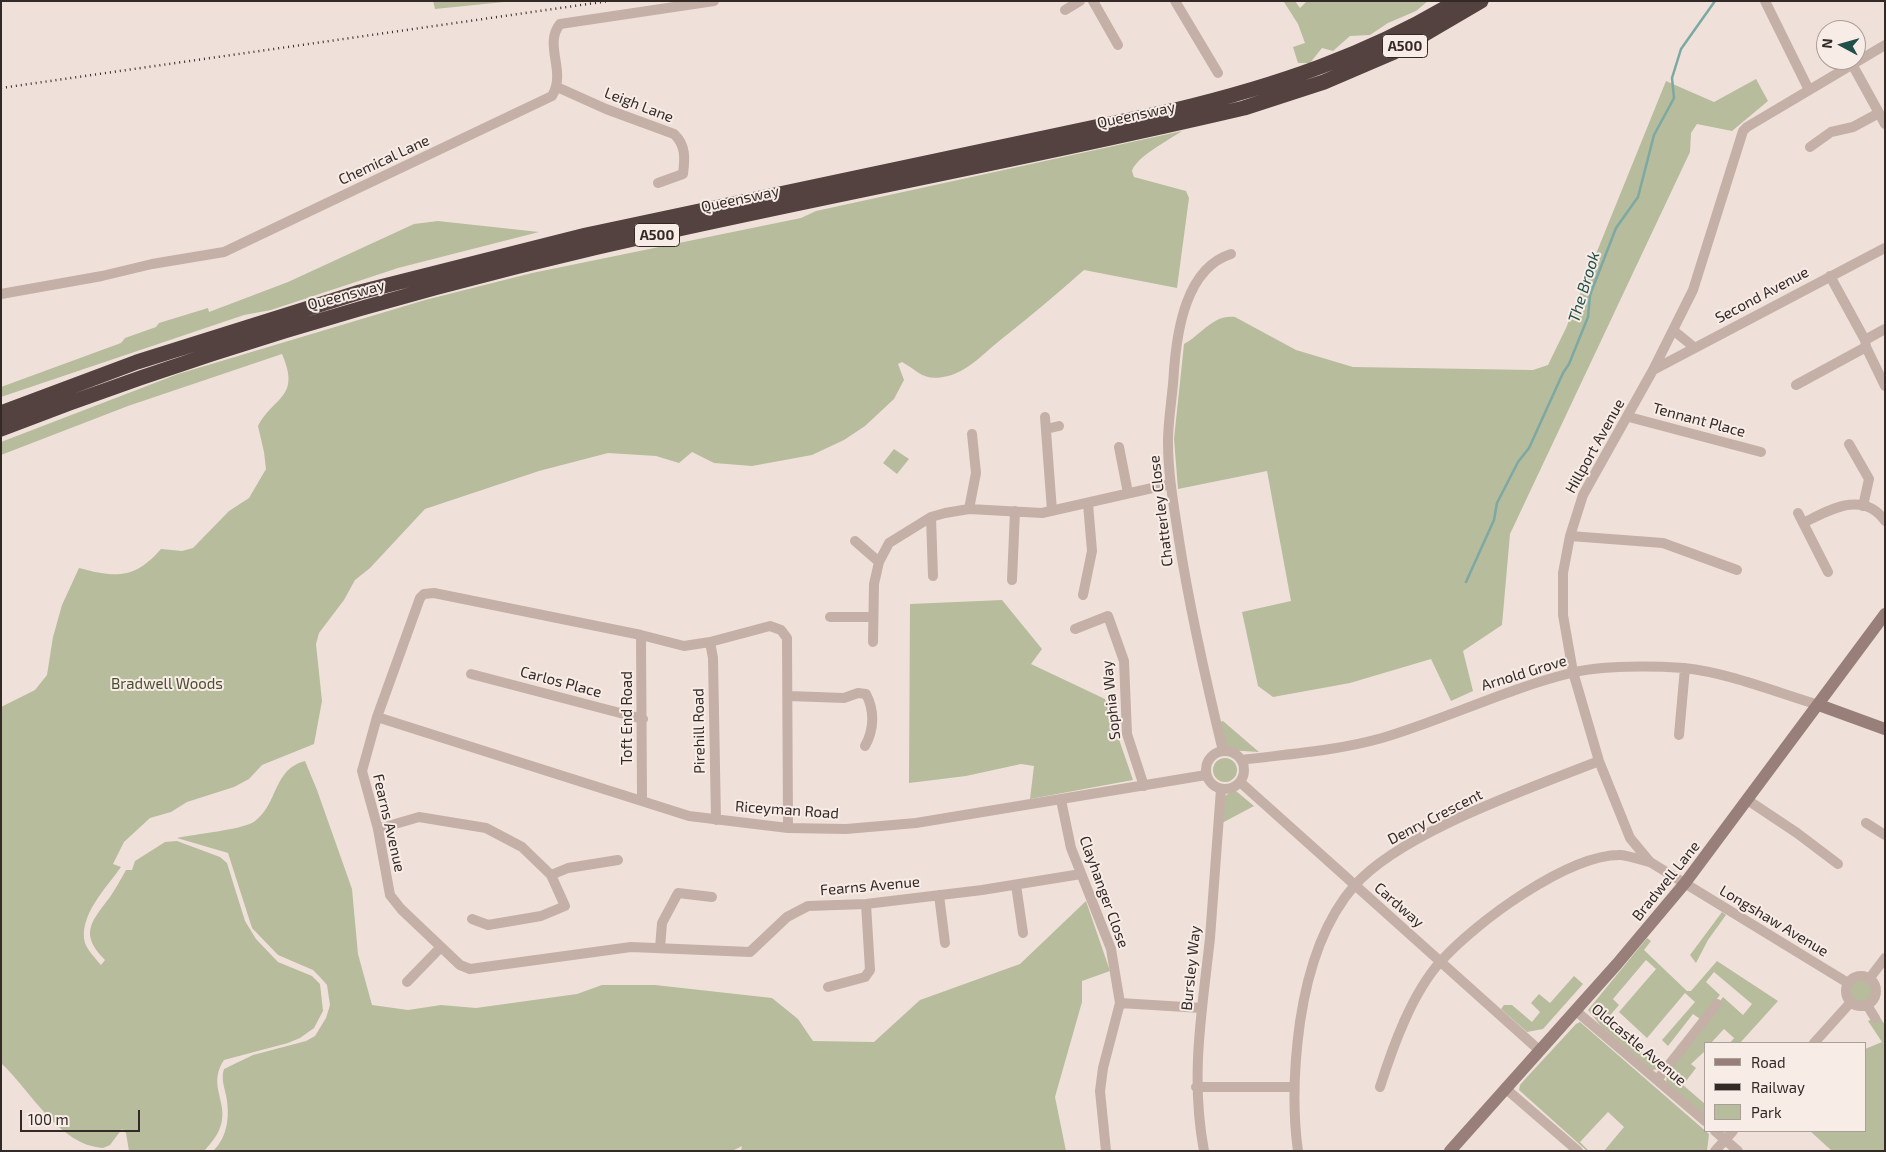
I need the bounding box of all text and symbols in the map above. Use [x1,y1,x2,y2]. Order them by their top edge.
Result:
north arrow [1816,20,1866,70]
road number: A500 [1382,34,1428,58]
text: N [1818,38,1836,49]
street label: Leigh Lane [602,84,676,126]
street label: Queensway [1095,98,1177,132]
street label: Chemical Lane [336,131,432,189]
street label: Queensway [699,182,781,216]
road number: A500 [634,224,680,246]
water label: The Brook [1564,249,1604,325]
street label: Second Avenue [1712,263,1812,327]
street label: Queensway [305,276,387,314]
street label: Hillport Avenue [1562,396,1628,496]
street label: Tennant Place [1651,399,1747,441]
street label: Chatterley Close [1145,454,1177,568]
street label: Arnold Grove [1479,651,1569,695]
street label: Sophia Way [1098,659,1124,741]
street label: Carlos Place [518,662,604,702]
street label: Toft End Road [618,671,636,765]
park label: Bradwell Woods [111,675,223,693]
street label: Pirehill Road [689,688,709,774]
street label: Fearns Avenue [369,772,409,874]
street label: Denry Crescent [1385,785,1485,849]
street label: Riceyman Road [734,797,840,823]
street label: Clayhanger Close [1075,834,1133,950]
street label: Bradwell Lane [1628,837,1704,925]
street label: Fearns Avenue [819,873,921,899]
street label: Cardway [1371,879,1427,931]
street label: Longshaw Avenue [1716,881,1832,961]
street label: Bursley Way [1178,925,1204,1011]
street label: Oldcastle Avenue [1588,1000,1690,1090]
legend [1704,1042,1866,1132]
text: Road [1751,1053,1786,1071]
text: Railway [1751,1078,1805,1096]
scale bar [22,1100,142,1132]
text: Park [1751,1103,1782,1121]
text: 100 m [28,1110,69,1128]

